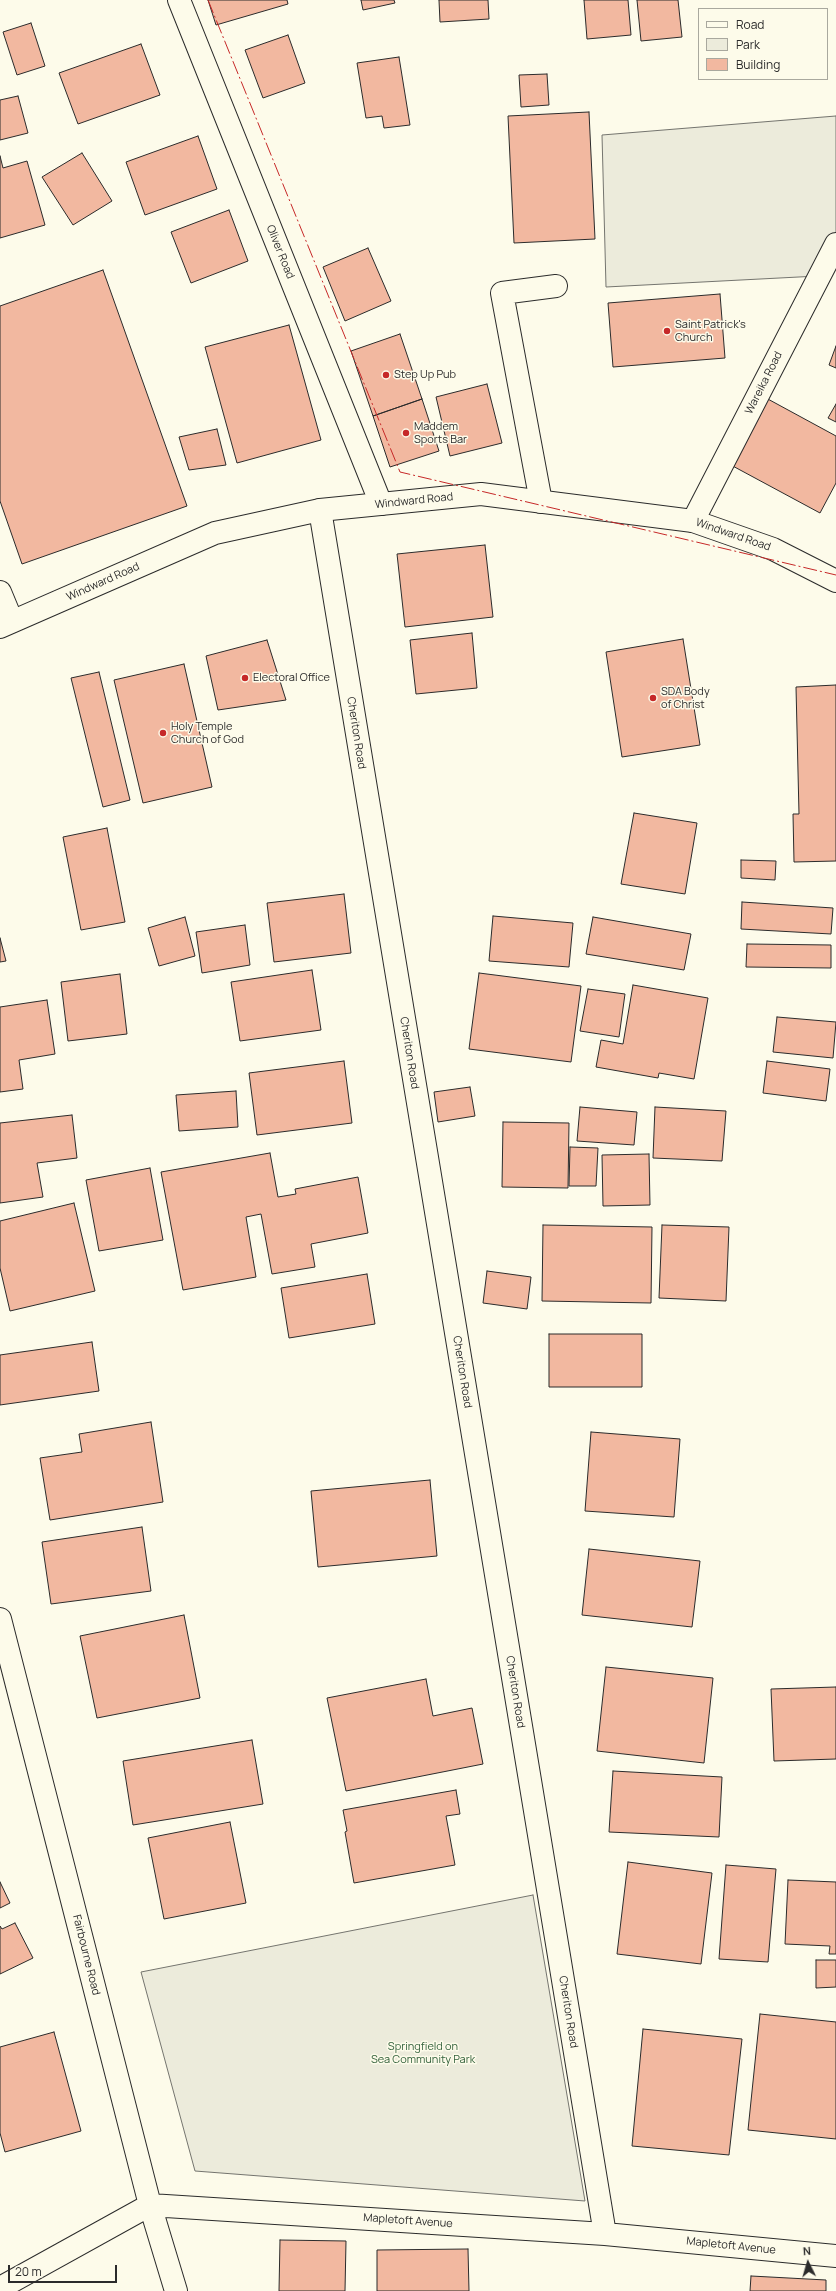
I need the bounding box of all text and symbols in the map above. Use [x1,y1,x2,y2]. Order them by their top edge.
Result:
legend [698,8,828,80]
text: Road [736,16,764,33]
text: Park [736,36,760,53]
text: Building [736,56,780,73]
street label: Oliver Road [263,223,297,281]
place label: Saint Patrick's Church [675,318,746,344]
marker: Saint Patrick's Church [662,326,672,336]
street label: Wareika Road [743,349,785,417]
place label: Step Up Pub [394,368,456,382]
marker: Step Up Pub [381,370,391,380]
place label: Maddem Sports Bar [414,420,467,446]
marker: Maddem Sports Bar [401,428,411,438]
street label: Windward Road [374,490,454,512]
street label: Windward Road [694,516,772,554]
street label: Windward Road [64,560,142,604]
place label: Electoral Office [253,671,330,685]
marker: Electoral Office [240,673,250,683]
place label: SDA Body of Christ [661,685,710,711]
marker: SDA Body of Christ [648,693,658,703]
street label: Cheriton Road [344,696,368,770]
place label: Holy Temple Church of God [171,720,244,746]
marker: Holy Temple Church of God [158,728,168,738]
street label: Cheriton Road [397,1016,421,1090]
street label: Cheriton Road [450,1335,474,1409]
street label: Cheriton Road [503,1655,527,1729]
street label: Fairbourne Road [70,1913,102,1997]
street label: Cheriton Road [556,1975,580,2049]
park label: Springfield on Sea Community Park [371,2040,475,2066]
street label: Mapletoft Avenue [363,2211,453,2231]
street label: Mapletoft Avenue [686,2235,776,2257]
north arrow [788,2243,828,2283]
text: N [802,2243,812,2258]
scale bar [10,2257,119,2283]
text: 20 m [15,2263,42,2280]

